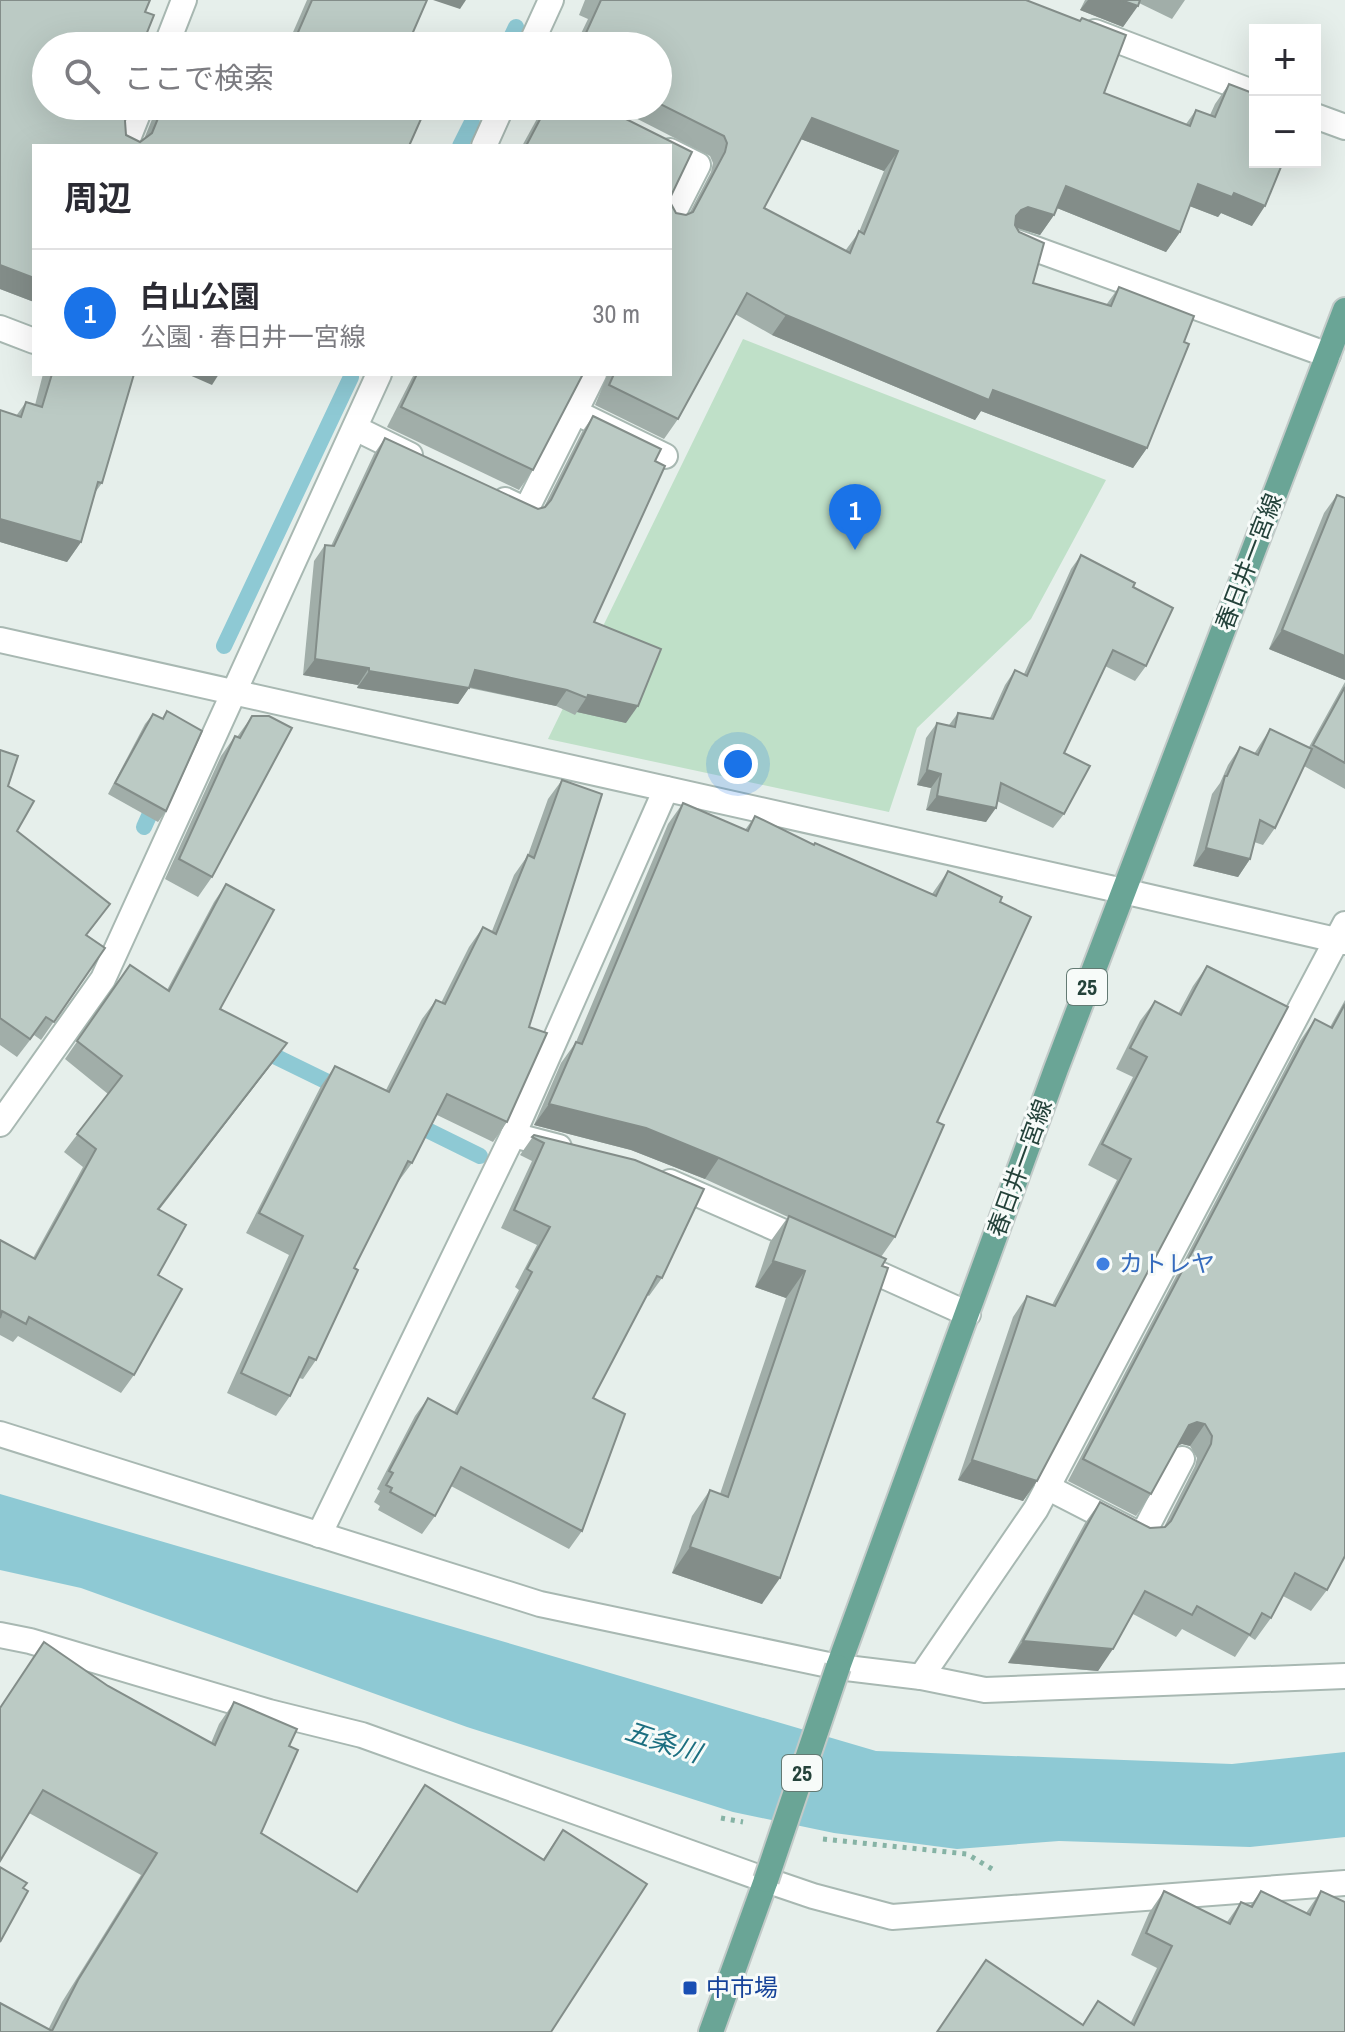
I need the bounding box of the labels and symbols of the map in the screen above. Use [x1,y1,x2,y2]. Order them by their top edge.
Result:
pin: 1 [829,484,881,550]
street label: 春日井一宮線 [1207,489,1289,635]
your location [718,744,758,784]
road number: 25 [1067,969,1107,1005]
street label: 春日井一宮線 [979,1095,1059,1241]
place label: カトレヤ [1119,1247,1215,1279]
marker: カトレヤ [1094,1255,1112,1273]
water label: 五条川 [621,1713,708,1771]
road number: 25 [782,1755,822,1791]
place label: 中市場 [706,1971,778,2003]
marker: 中市場 [681,1979,699,1997]

